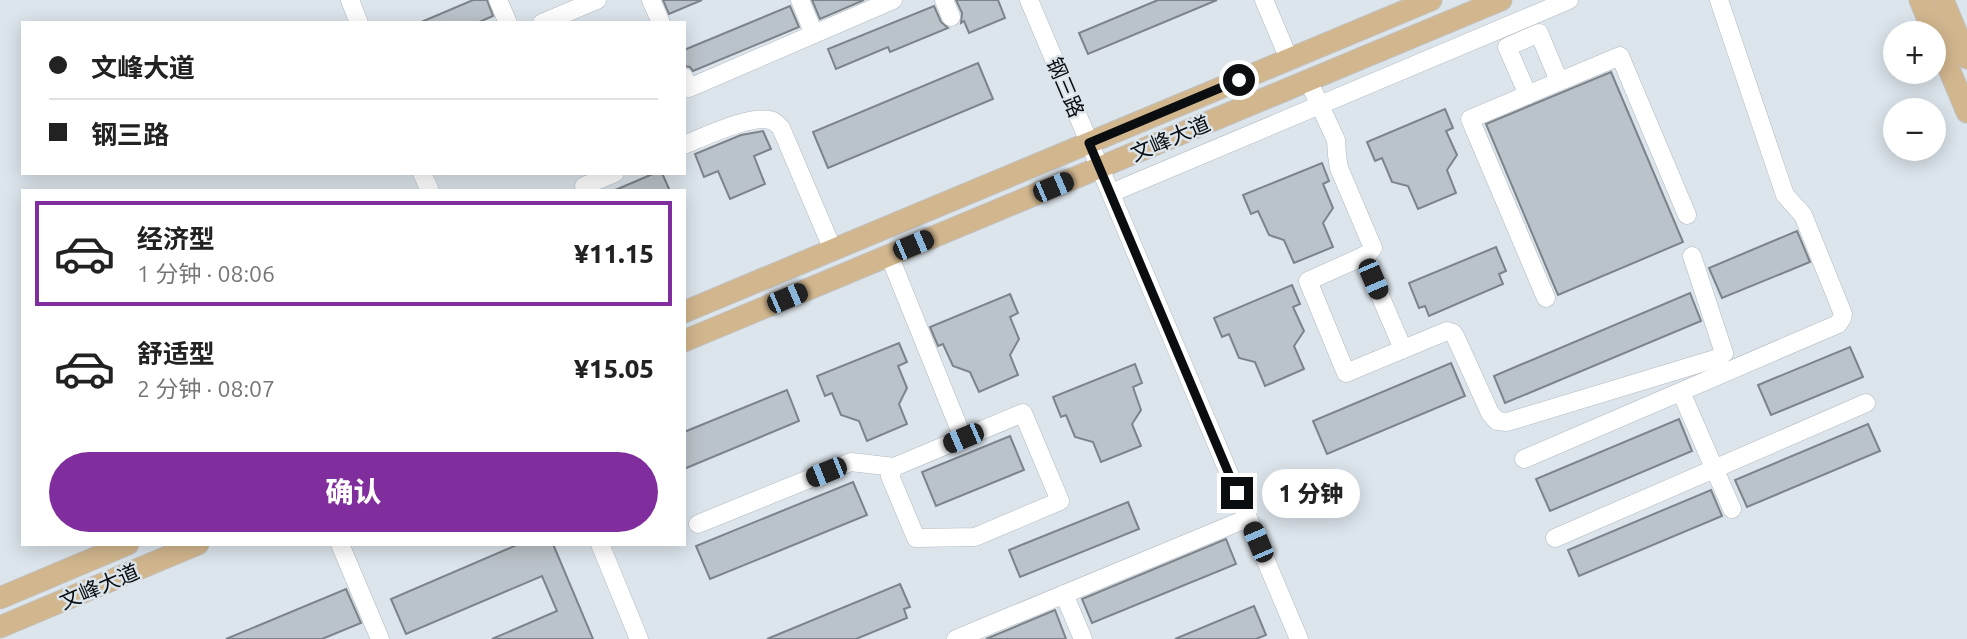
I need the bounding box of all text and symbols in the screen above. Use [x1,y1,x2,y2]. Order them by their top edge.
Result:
map controls [1883,21,1946,161]
button: + [1883,21,1946,84]
text: 文峰大道 [91,53,195,82]
street label: 钢三路 [1043,53,1089,121]
route start [1223,64,1255,96]
button: − [1883,98,1946,161]
street label: 文峰大道 [1127,111,1213,165]
text: 钢三路 [91,120,169,149]
car [1030,169,1077,205]
icon: car [53,222,116,285]
text: 经济型 [137,224,215,253]
car [890,227,937,263]
text: ¥11.15 [574,239,654,268]
car [1356,256,1391,302]
text: 1 分钟 · 08:06 [137,261,275,286]
car [764,280,811,316]
icon: car [53,337,116,400]
text: 舒适型 [137,339,215,368]
text: ¥15.05 [574,354,654,383]
text: 2 分钟 · 08:07 [137,376,275,401]
car [940,420,987,456]
button: 确认 [49,452,658,532]
car [803,454,850,490]
callout: 1 分钟 [1262,468,1360,518]
route end [1221,477,1253,509]
text: 1 分钟 [1279,481,1343,506]
car [1241,519,1276,565]
street label: 文峰大道 [56,559,142,613]

